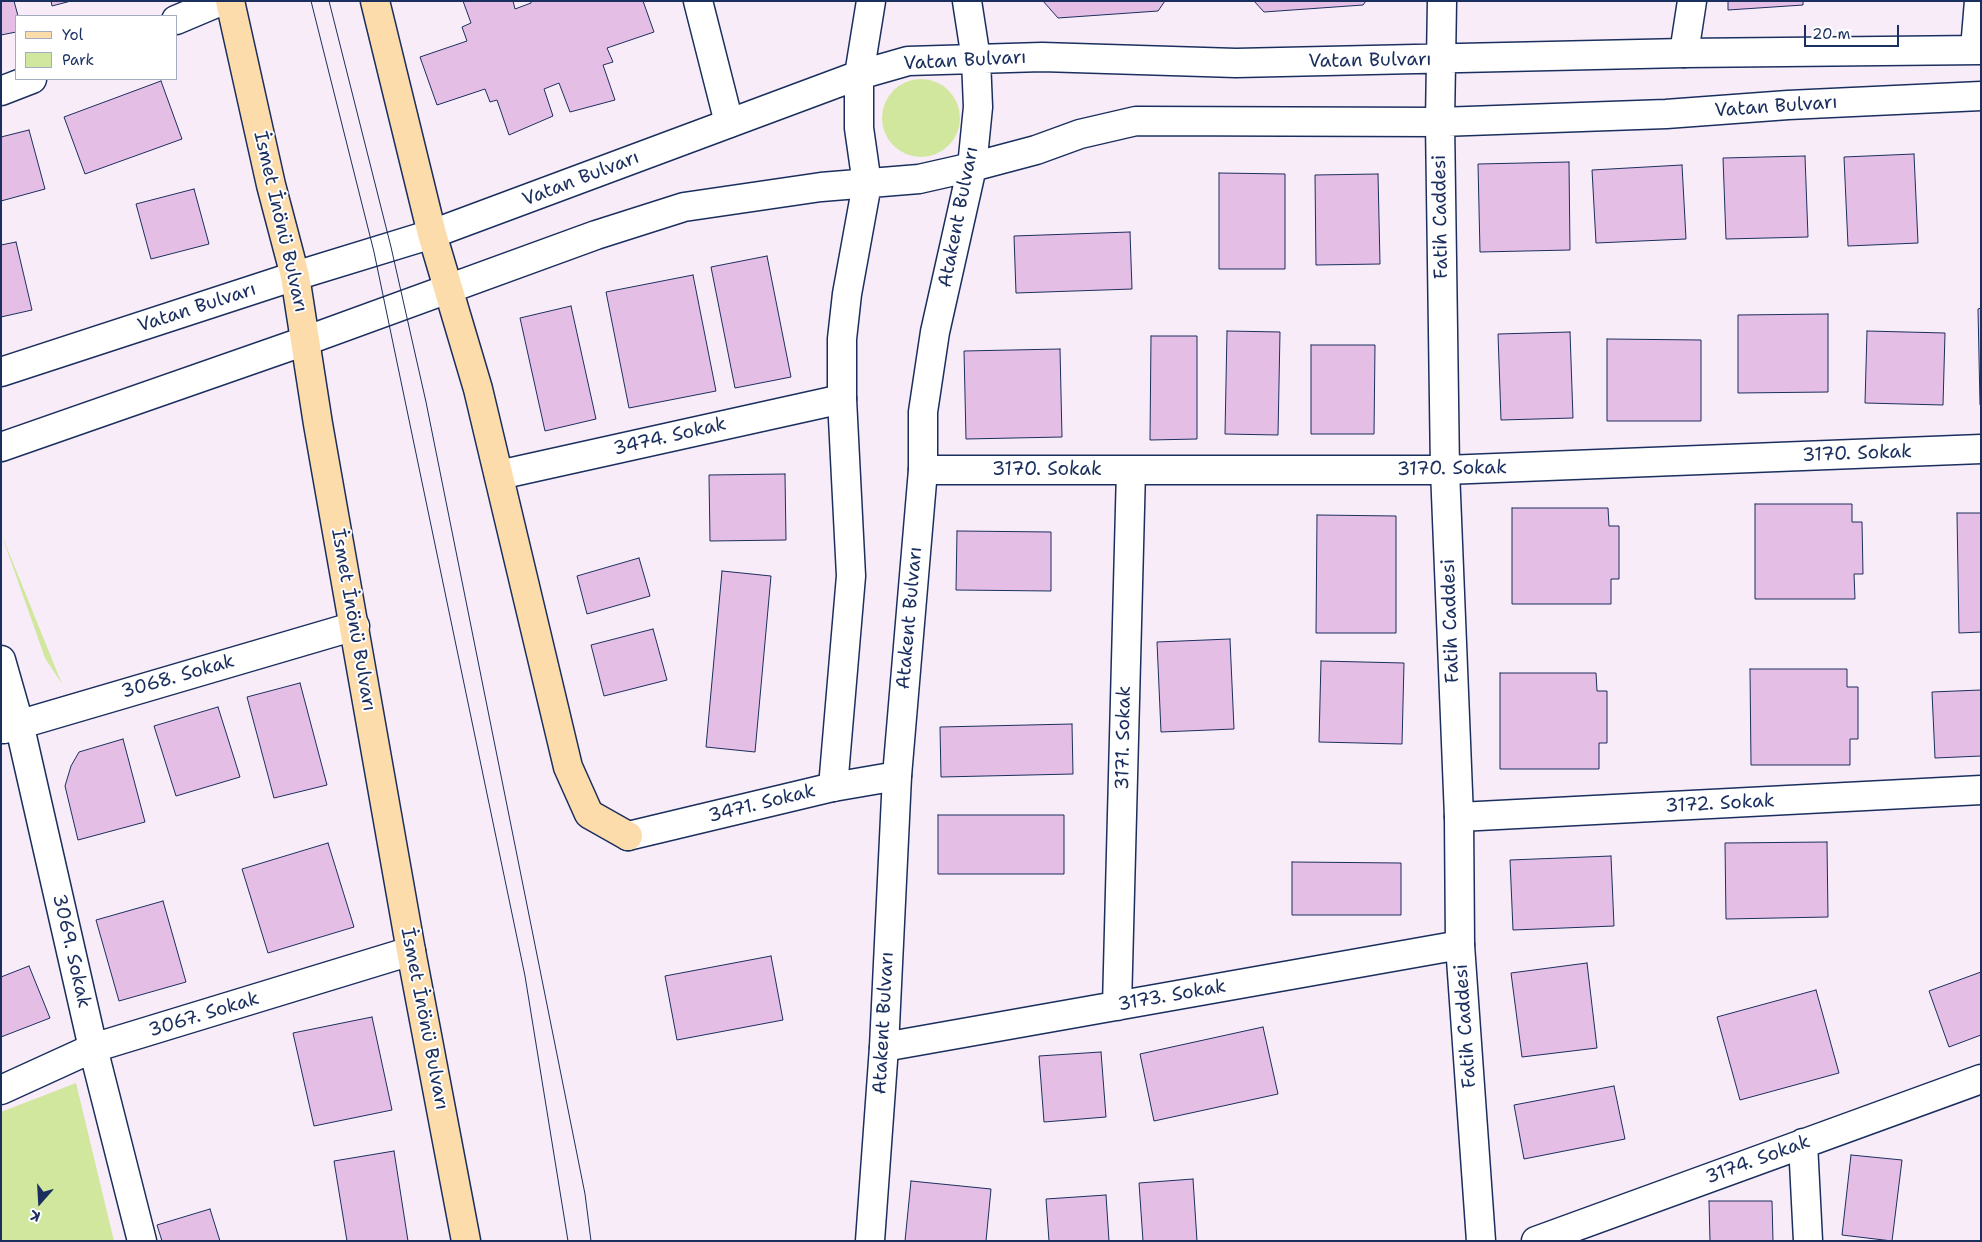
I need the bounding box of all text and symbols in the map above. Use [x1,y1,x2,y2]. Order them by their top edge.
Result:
legend [15,15,178,80]
scale bar [1807,15,1902,47]
text: 20 m [1812,24,1851,44]
text: Yol [62,25,83,45]
street label: Vatan Bulvarı [903,46,1027,76]
street label: Vatan Bulvarı [1308,49,1432,73]
text: Park [62,50,94,70]
street label: Vatan Bulvarı [1714,91,1838,123]
street label: İsmet İnönü Bulvarı [248,129,312,315]
street label: Atakent Bulvarı [934,145,984,289]
street label: Vatan Bulvarı [519,146,643,212]
street label: Fatih Caddesi [1429,155,1453,279]
street label: Vatan Bulvarı [135,278,259,338]
street label: 3474. Sokak [611,413,729,461]
street label: 3170. Sokak [1802,441,1912,467]
street label: 3170. Sokak [1397,457,1507,481]
street label: 3170. Sokak [992,459,1102,481]
street label: İsmet İnönü Bulvarı [326,527,380,713]
street label: Atakent Bulvarı [892,546,928,690]
street label: Fatih Caddesi [1437,558,1465,684]
street label: 3068. Sokak [119,650,237,704]
street label: 3171. Sokak [1112,686,1136,790]
street label: 3471. Sokak [706,780,818,828]
street label: 3172. Sokak [1665,790,1775,818]
street label: 3069. Sokak [47,892,95,1010]
street label: İsmet İnönü Bulvarı [395,926,453,1112]
street label: Atakent Bulvarı [869,951,899,1095]
street label: Fatih Caddesi [1450,963,1482,1089]
street label: 3173. Sokak [1116,975,1228,1017]
street label: 3067. Sokak [146,987,262,1043]
street label: 3174. Sokak [1703,1131,1813,1189]
north arrow [15,1177,65,1227]
text: K [28,1206,43,1226]

